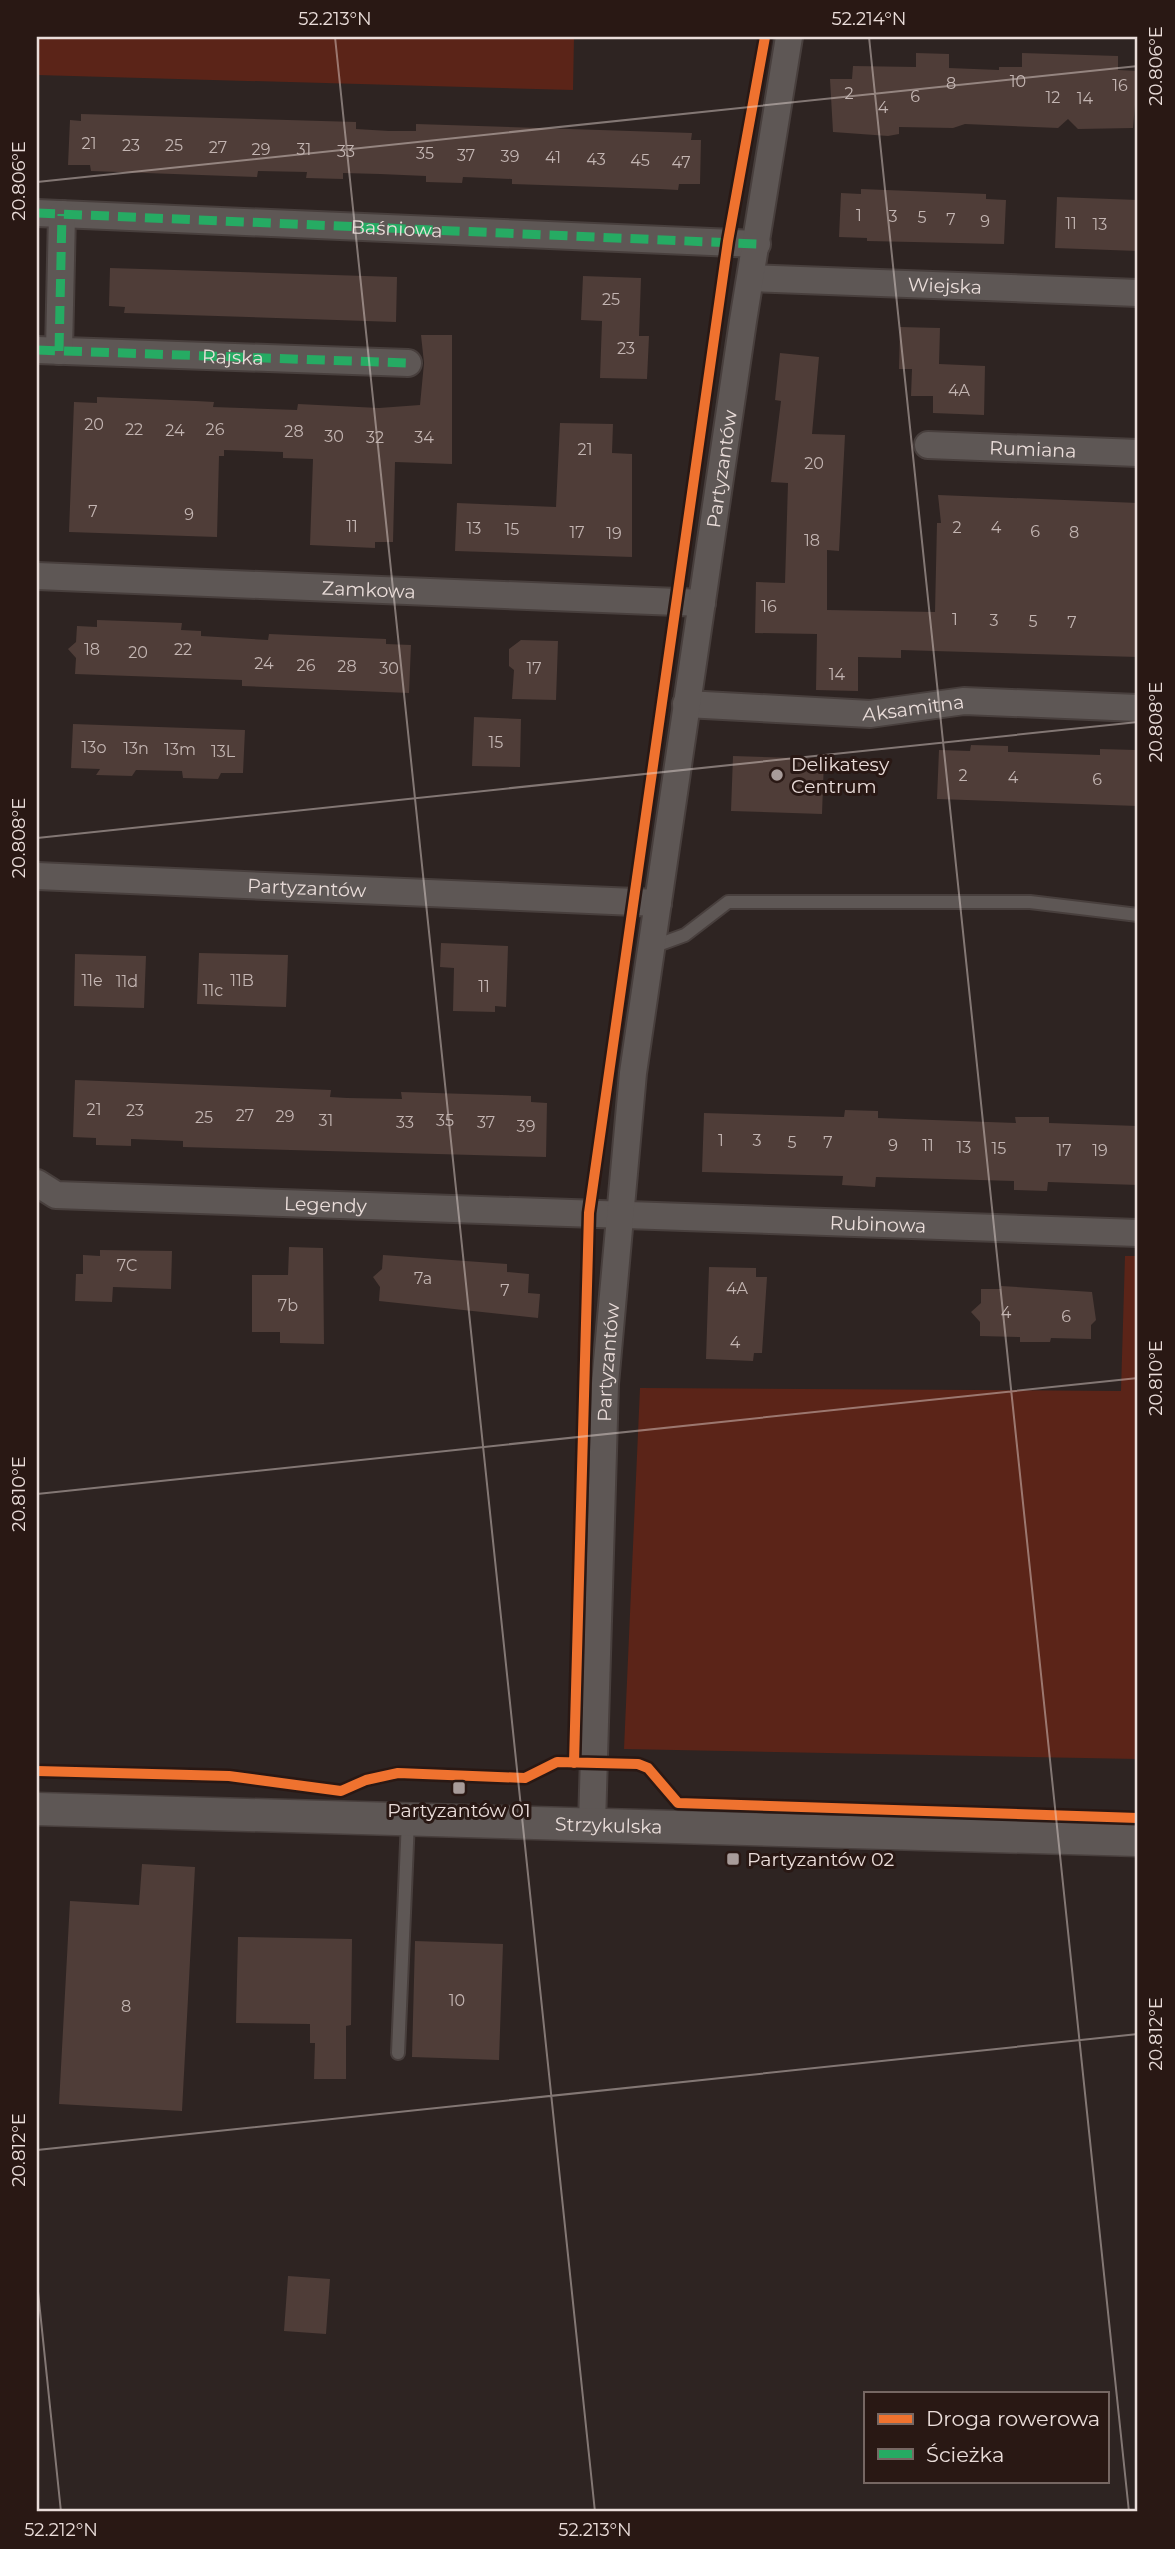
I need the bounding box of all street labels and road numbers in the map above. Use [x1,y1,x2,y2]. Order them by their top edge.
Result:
street label: Baśniowa [350,215,443,242]
street label: Wiejska [907,273,982,298]
street label: Rajska [202,344,264,369]
street label: Partyzantów [701,408,741,529]
street label: Rumiana [989,436,1077,462]
street label: Zamkowa [321,576,416,603]
street label: Aksamitna [862,690,965,726]
street label: Partyzantów [247,874,367,902]
street label: Legendy [283,1192,368,1217]
street label: Rubinowa [829,1211,927,1237]
street label: Partyzantów [592,1302,624,1422]
street label: Strzykulska [555,1812,663,1838]

